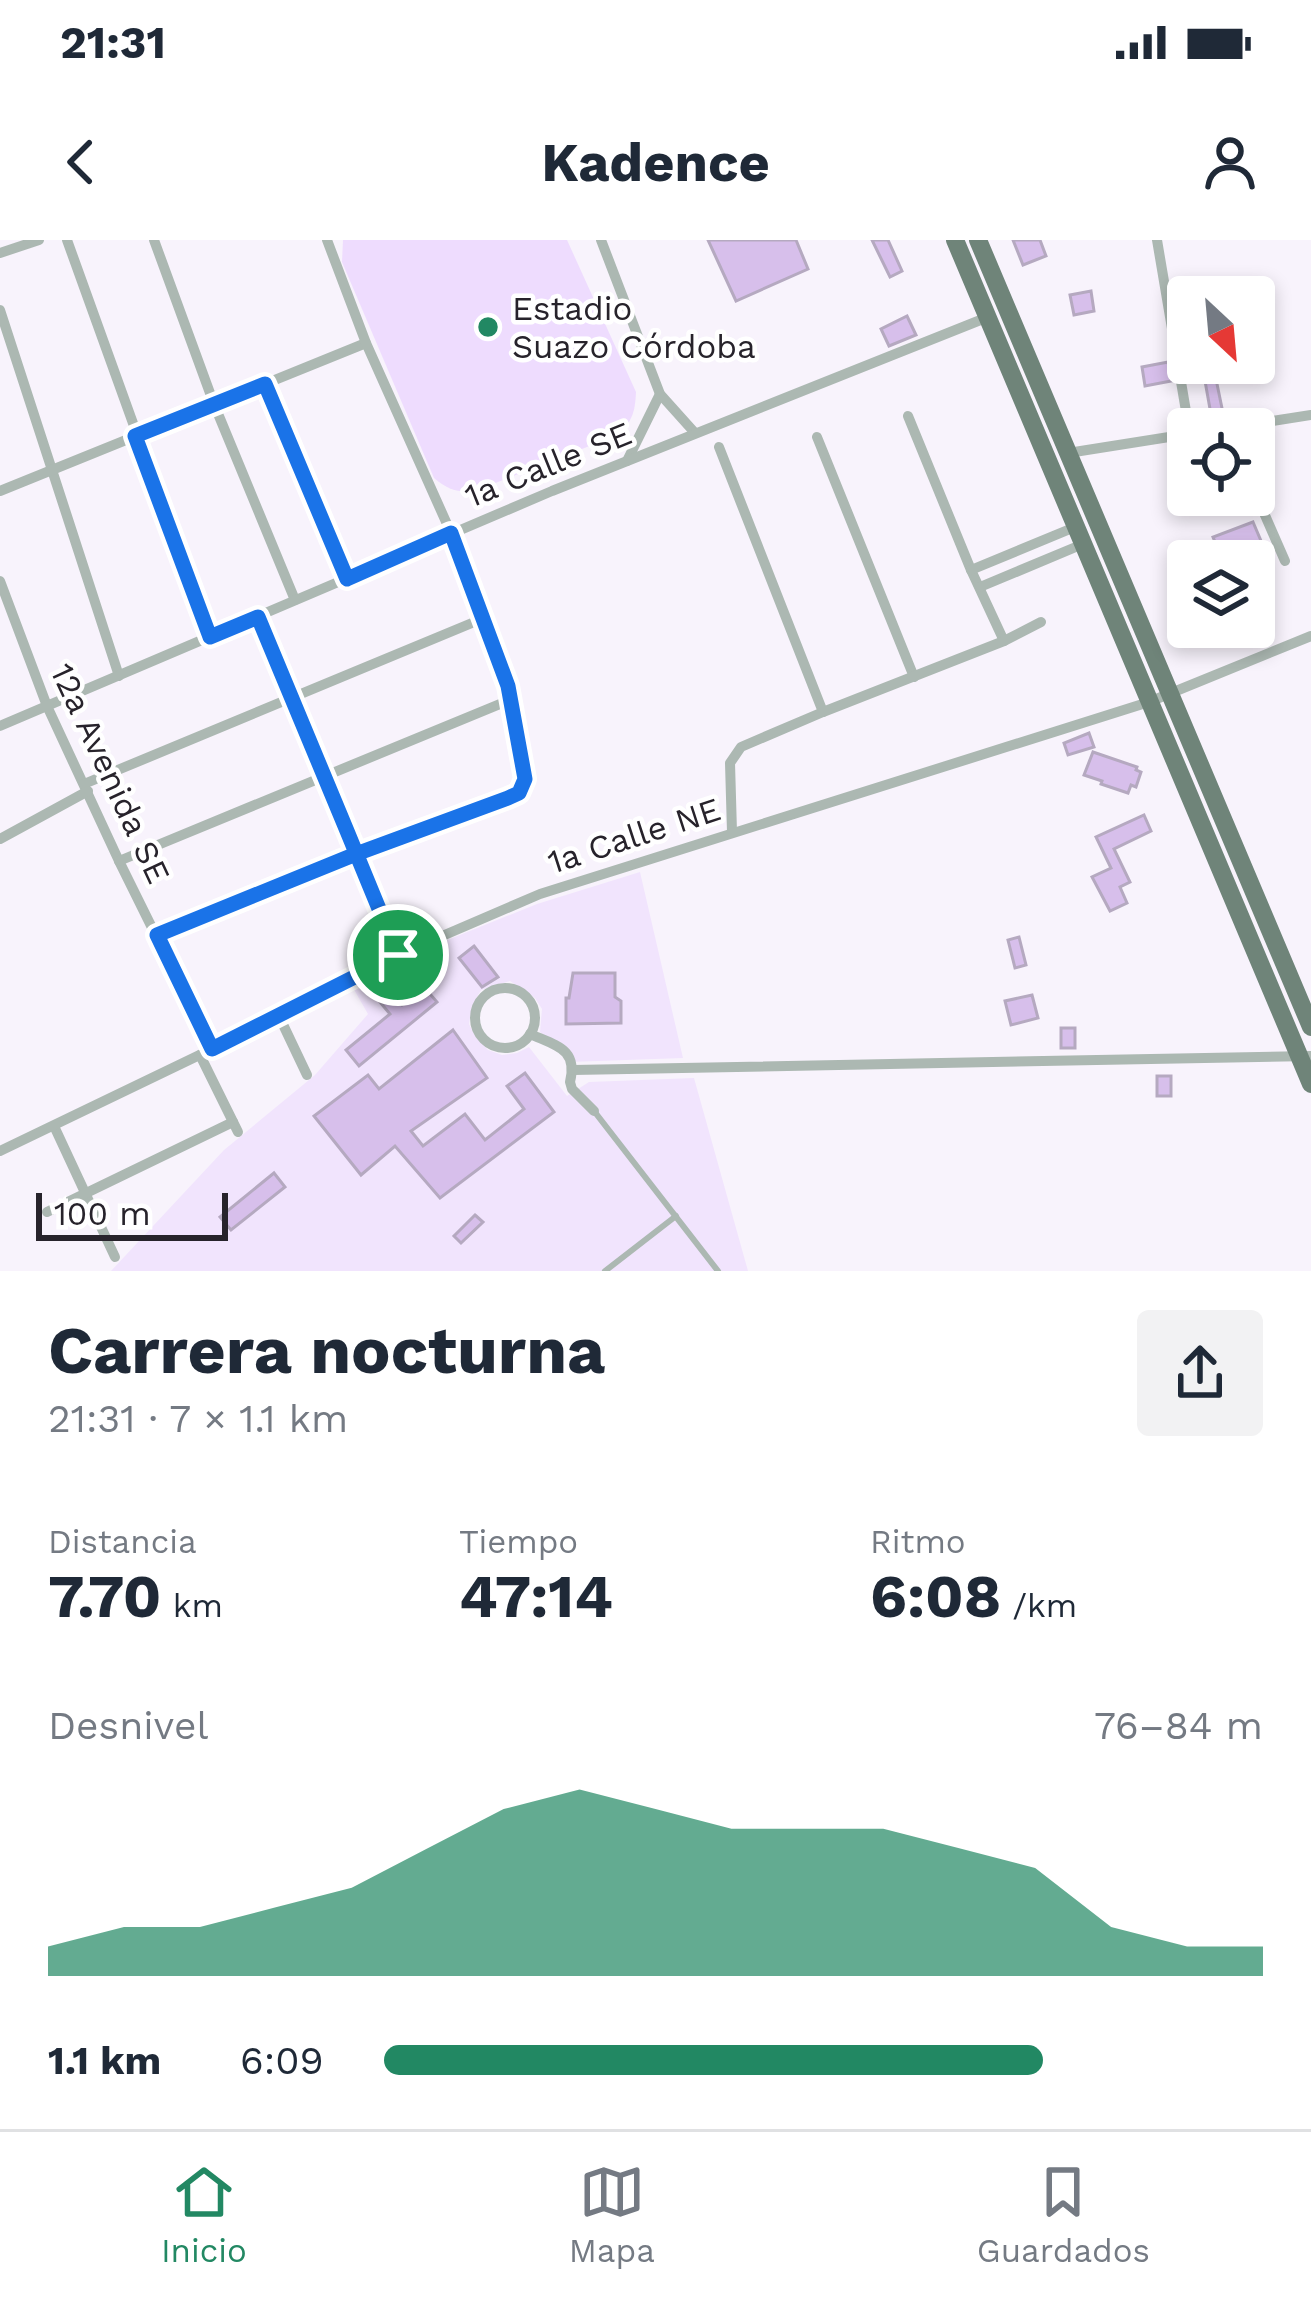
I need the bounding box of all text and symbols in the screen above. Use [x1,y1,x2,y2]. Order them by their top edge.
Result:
text: 21:31 [60,16,166,69]
icon: back [48,129,114,195]
icon: person [1197,129,1263,195]
text: Kadence [541,131,770,194]
north arrow [1167,276,1275,384]
map controls [1167,276,1275,648]
place label: Estadio Suazo Córdoba [512,289,756,366]
marker: Estadio Suazo Córdoba [475,314,501,340]
button: locate [1167,408,1275,516]
street label: 1a Calle SE [459,413,637,516]
button: layers [1167,540,1275,648]
street label: 12a Avenida SE [43,657,179,889]
street label: 1a Calle NE [543,789,725,882]
pin [347,904,449,1006]
icon: arrive [365,922,431,988]
scale bar [36,1187,228,1240]
text: 100 m [54,1194,151,1233]
button: share [1137,1310,1263,1436]
text: Carrera nocturna [48,1312,605,1389]
text: 21:31 · 7 × 1.1 km [48,1396,348,1441]
text: Distancia [48,1522,197,1561]
text: Tiempo [459,1522,578,1561]
text: Ritmo [870,1522,966,1561]
text: 7.70 [48,1561,162,1632]
text: 47:14 [459,1561,613,1632]
text: 6:08 [870,1561,1001,1632]
text: km [162,1586,223,1625]
text: /km [1001,1586,1077,1625]
text: Desnivel [48,1703,208,1748]
text: 76–84 m [1094,1703,1263,1748]
text: 1.1 km [48,2038,161,2083]
text: 6:09 [240,2038,324,2083]
tab: Inicio [161,2159,247,2270]
tab: Mapa [569,2159,655,2270]
tab: Guardados [977,2159,1150,2270]

